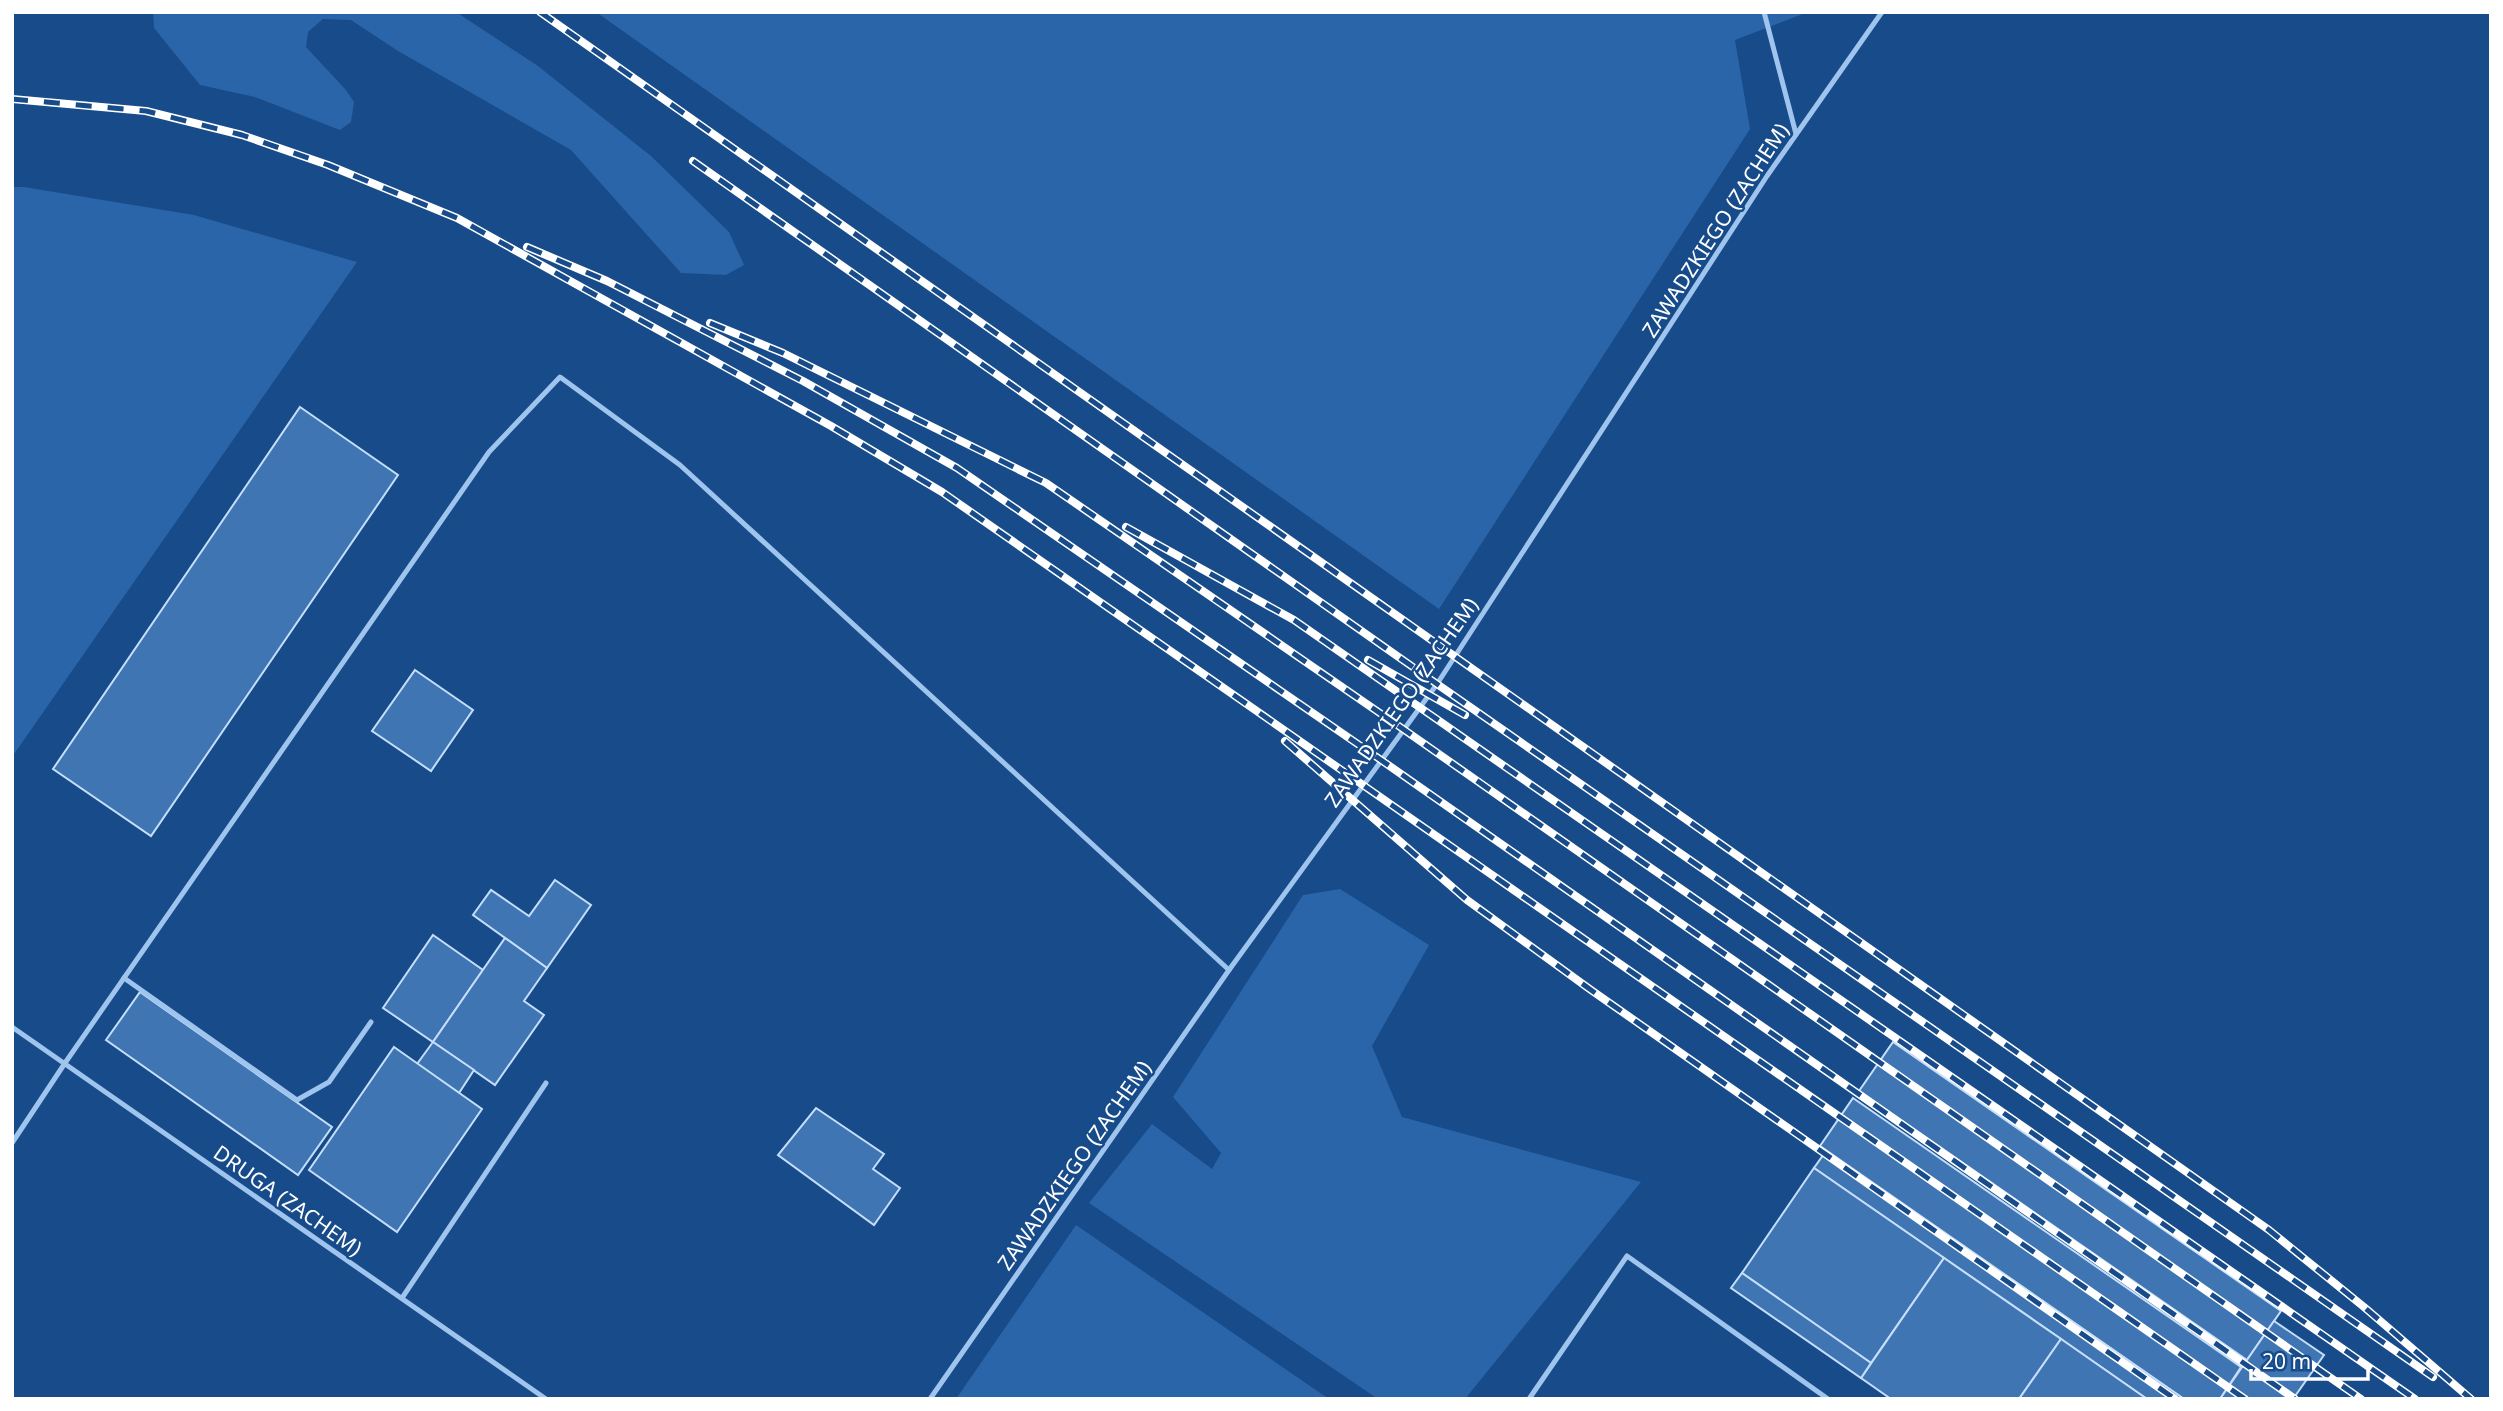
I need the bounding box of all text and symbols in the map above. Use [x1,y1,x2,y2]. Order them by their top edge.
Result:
street label: ZAWADZKIEGO (ZACHEM) [1635,118,1795,342]
street label: ZAWADZKIEGO (ZACHEM) [1318,592,1484,812]
street label: ZAWADZKIEGO (ZACHEM) [991,1055,1157,1275]
street label: DRUGA (ZACHEM) [208,1138,368,1262]
scale bar [2251,1338,2368,1382]
text: 20 m [2262,1347,2311,1375]

